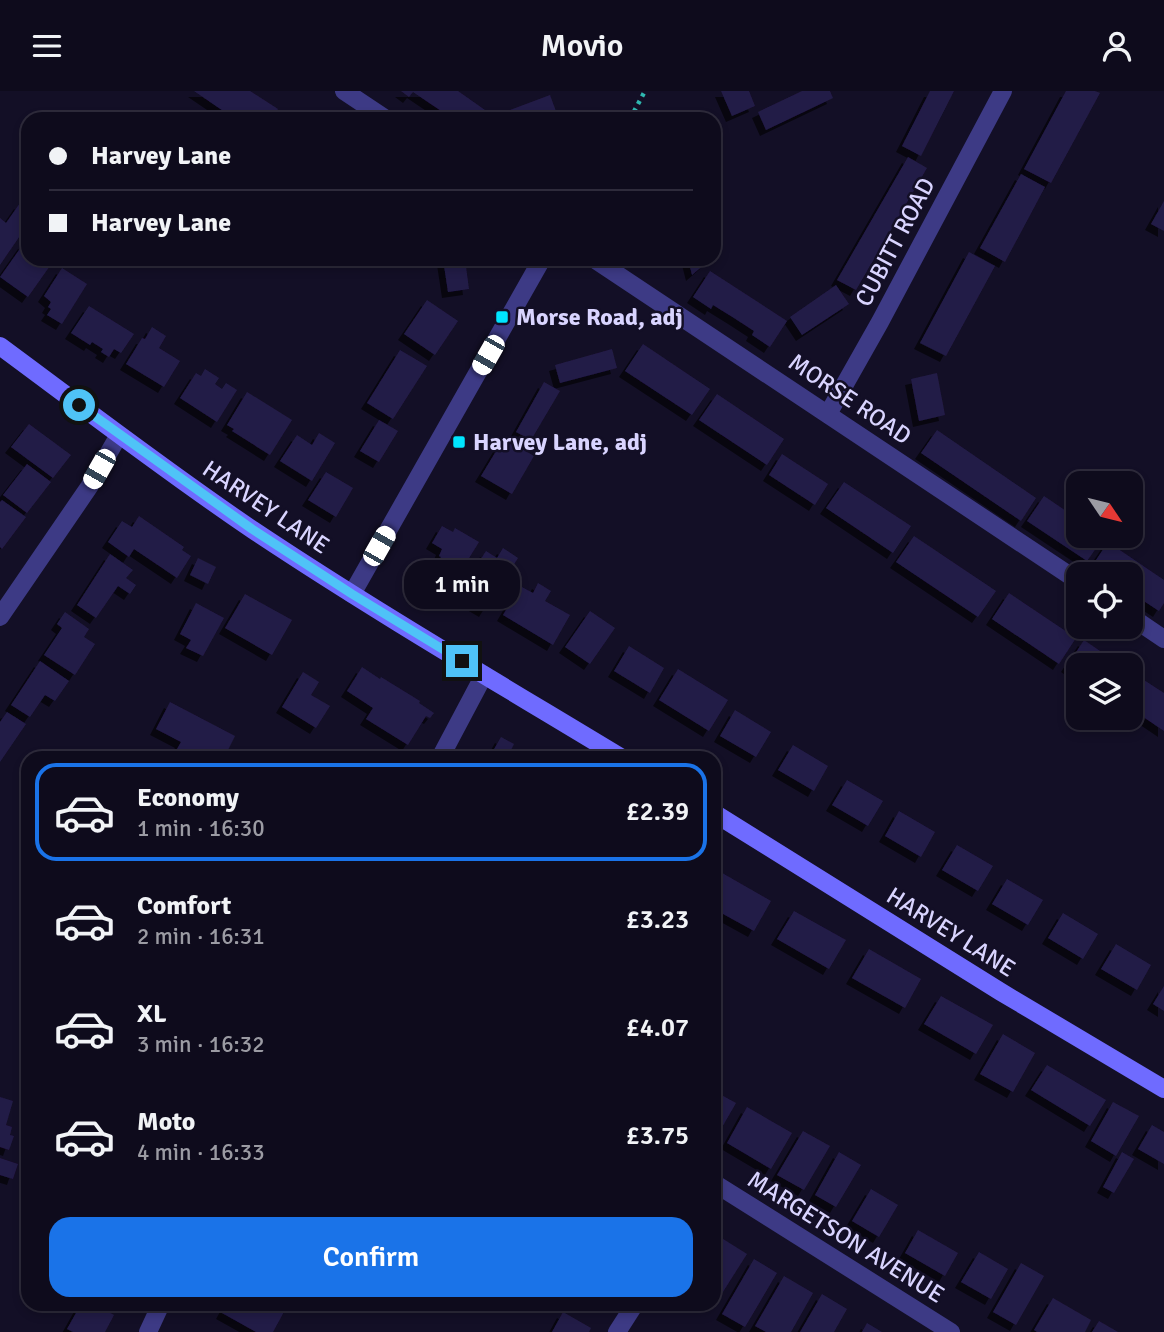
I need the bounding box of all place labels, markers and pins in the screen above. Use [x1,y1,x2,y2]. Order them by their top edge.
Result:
place label: Morse Road, adj [516,302,683,332]
marker: Morse Road, adj [494,309,510,325]
place label: Harvey Lane, adj [473,427,647,457]
marker: Harvey Lane, adj [451,434,467,450]

